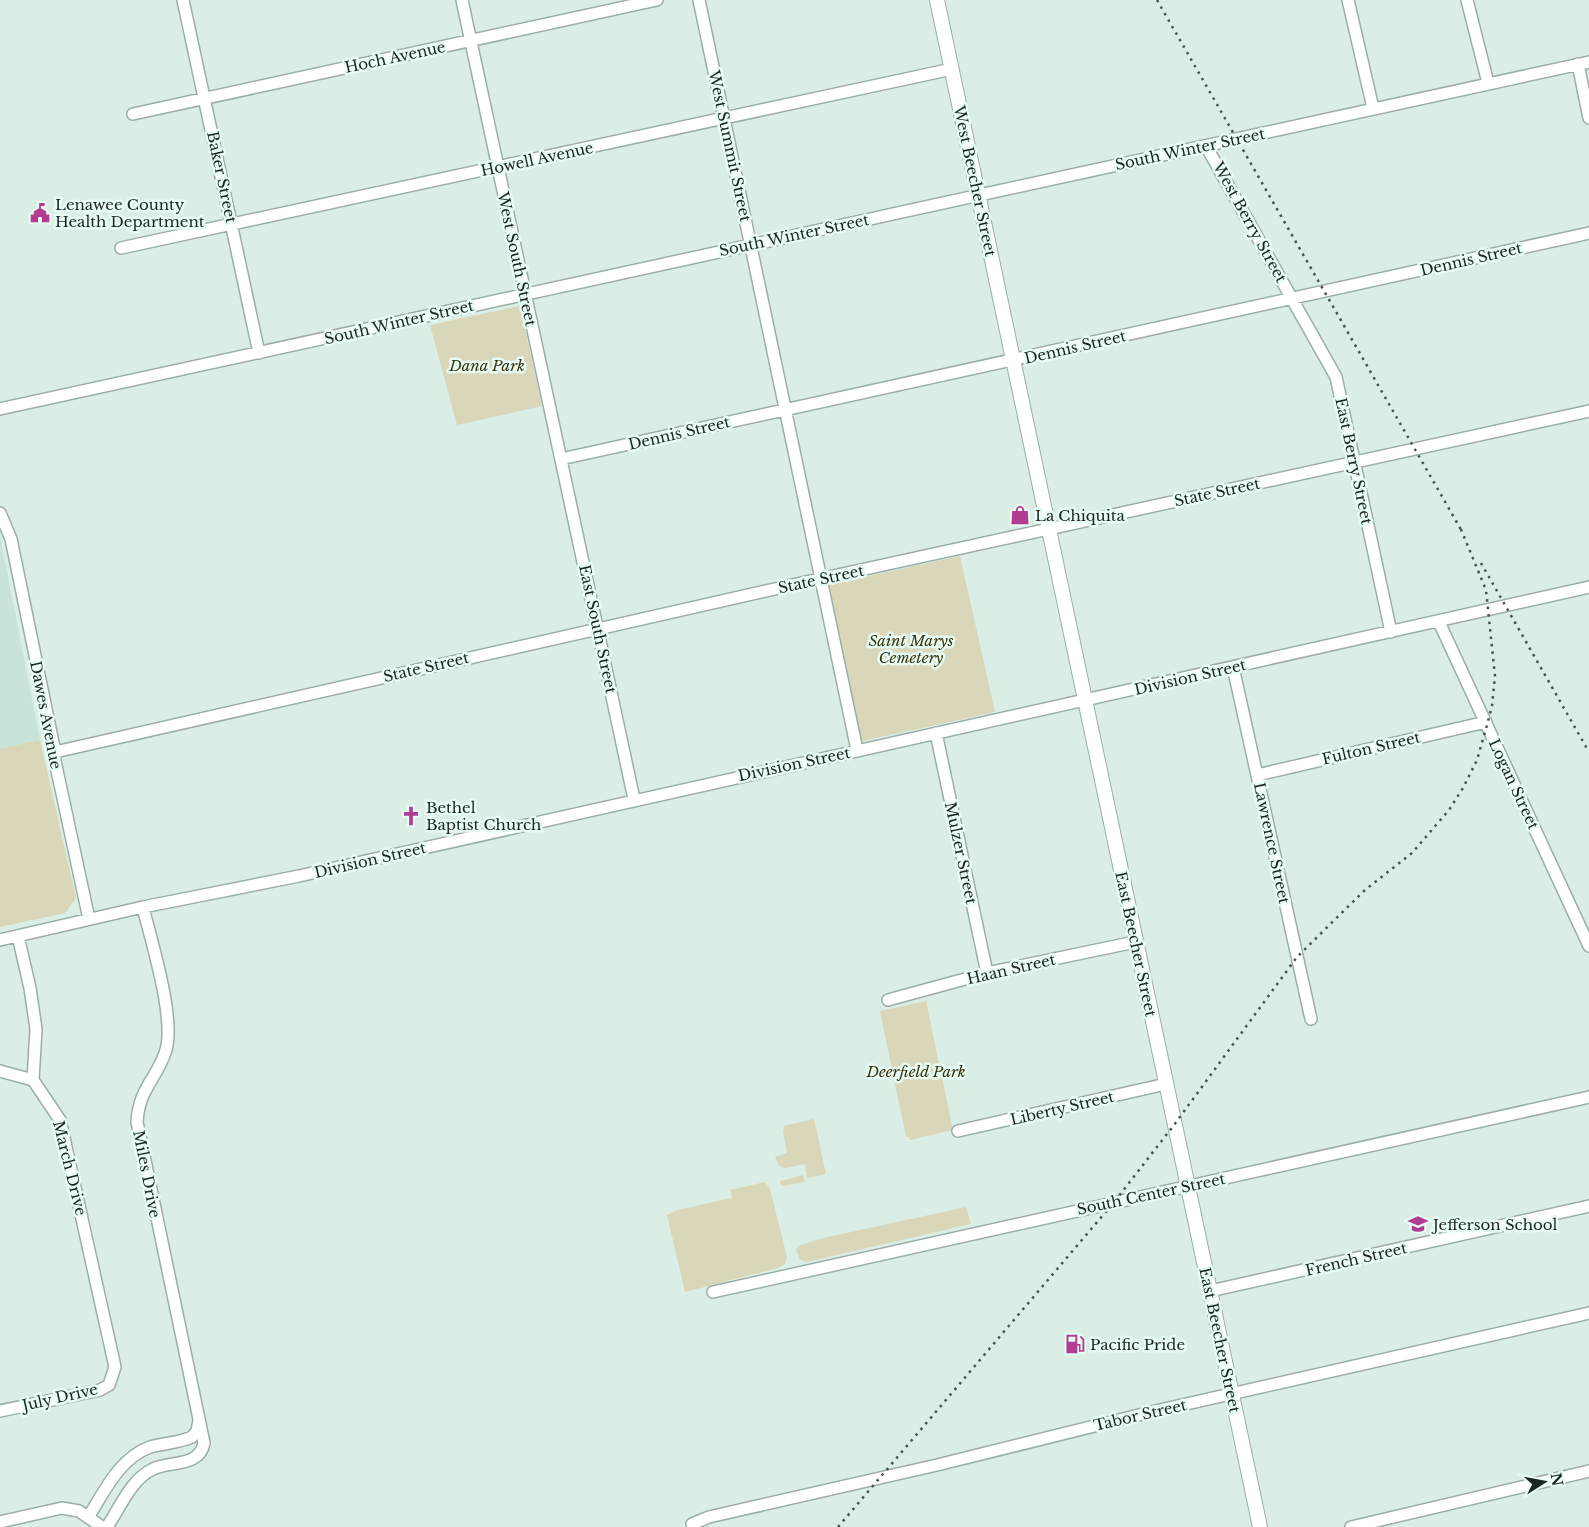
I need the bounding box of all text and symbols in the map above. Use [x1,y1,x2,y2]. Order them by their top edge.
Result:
street label: Hoch Avenue [343,37,447,77]
street label: West Summit Street [704,68,755,224]
street label: West Beecher Street [950,103,1000,258]
street label: South Winter Street [1113,124,1267,174]
street label: Baker Street [203,129,241,225]
street label: Howell Avenue [479,138,595,180]
street label: West Berry Street [1209,158,1291,286]
street label: West South Street [493,189,541,328]
place label: Lenawee County Health Department [55,195,205,231]
public building icon: Lenawee County Health Department [29,202,51,224]
street label: South Winter Street [717,210,871,260]
street label: Dennis Street [1418,238,1524,280]
street label: South Winter Street [322,295,476,348]
street label: Dennis Street [1022,326,1128,368]
park label: Dana Park [448,356,525,375]
street label: East Berry Street [1331,396,1377,526]
street label: Dennis Street [626,412,732,454]
street label: State Street [1172,474,1262,510]
shop icon: La Chiquita [1009,504,1031,526]
place label: La Chiquita [1035,506,1125,525]
street label: State Street [776,561,866,597]
street label: East South Street [575,563,621,695]
park label: Saint Marys Cemetery [868,631,954,667]
street label: State Street [381,648,471,686]
street label: Division Street [1132,655,1248,699]
street label: Dawes Avenue [26,659,66,771]
street label: Fulton Street [1320,727,1422,769]
street label: Logan Street [1485,736,1543,833]
street label: Division Street [736,743,852,785]
street label: Lawrence Street [1250,781,1294,906]
place label: Bethel Baptist Church [426,798,541,834]
street label: Mulzer Street [941,800,981,906]
church icon: Bethel Baptist Church [400,805,422,827]
street label: Division Street [312,838,428,882]
street label: East Beecher Street [1111,870,1161,1019]
street label: Haan Street [965,950,1057,988]
park label: Deerfield Park [865,1062,966,1081]
street label: Liberty Street [1008,1087,1116,1129]
street label: March Drive [49,1119,91,1217]
street label: Miles Drive [129,1129,165,1219]
street label: South Center Street [1075,1169,1227,1219]
school or university icon: Jefferson School [1407,1213,1429,1235]
place label: Jefferson School [1431,1215,1558,1234]
street label: French Street [1303,1238,1409,1280]
street label: East Beecher Street [1195,1266,1245,1415]
fuel station icon: Pacific Pride [1064,1333,1086,1355]
place label: Pacific Pride [1090,1335,1185,1354]
street label: July Drive [19,1379,100,1415]
street label: Tabor Street [1092,1395,1189,1435]
north arrow [1519,1457,1569,1507]
text: N [1547,1471,1567,1488]

